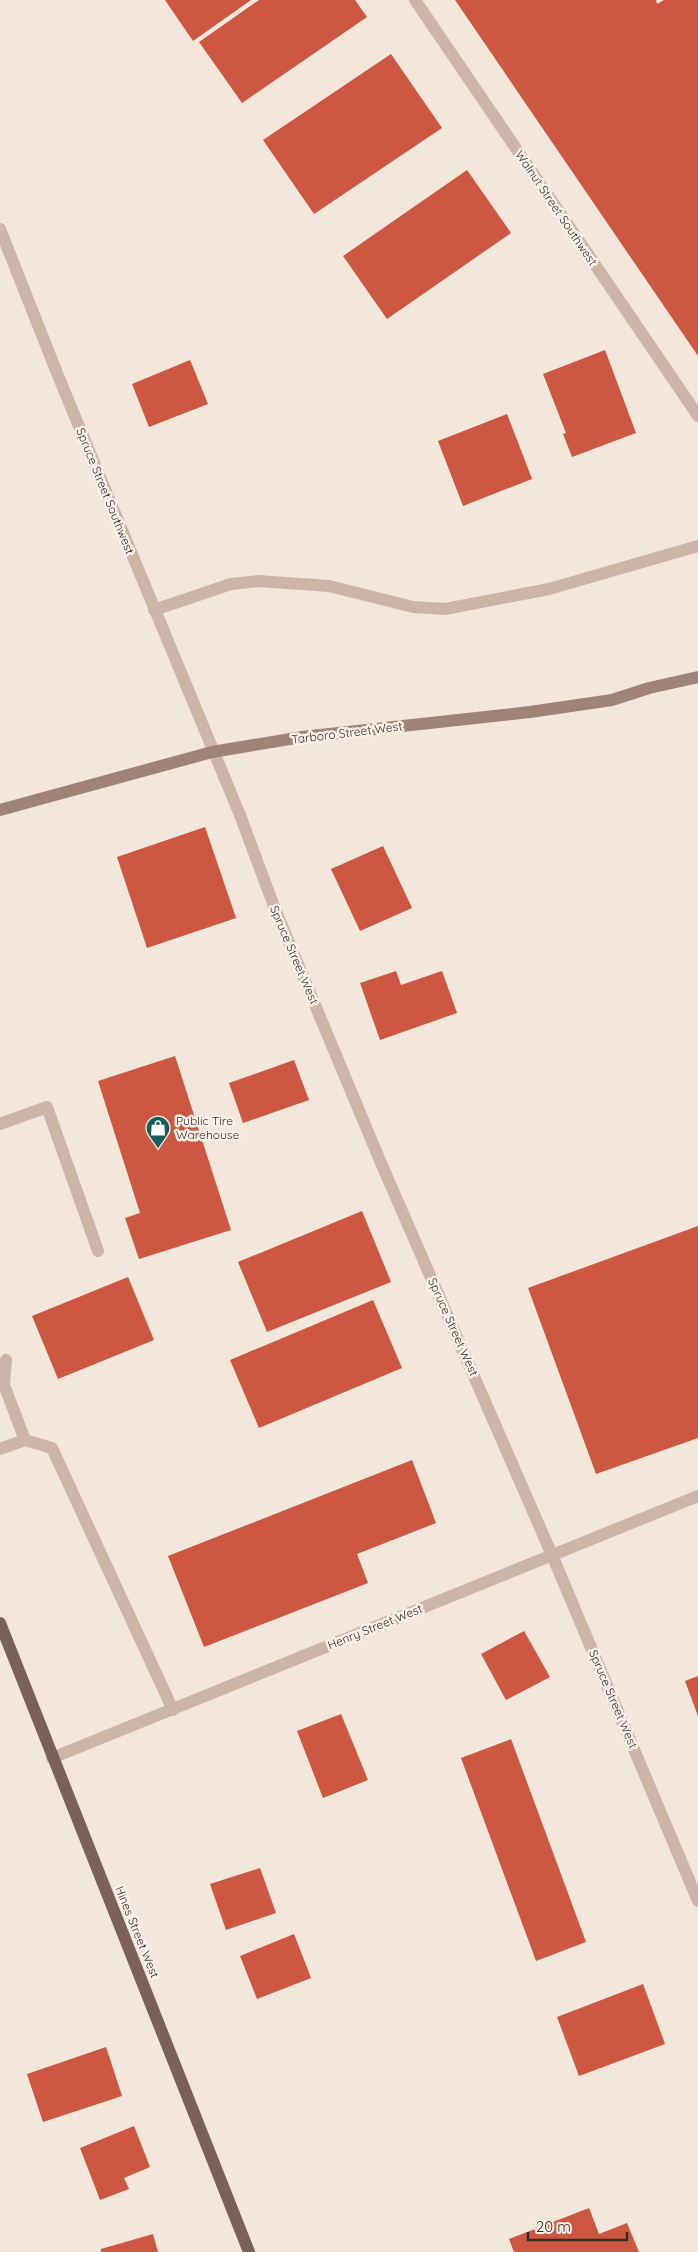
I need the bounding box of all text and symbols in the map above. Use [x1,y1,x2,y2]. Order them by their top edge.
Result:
street label: Walnut Street Southwest [512,147,601,268]
street label: Spruce Street Southwest [73,425,138,556]
street label: Tarboro Street West [291,718,403,747]
street label: Spruce Street West [267,903,322,1006]
place label: Public Tire Warehouse [176,1113,239,1142]
shop icon: Public Tire Warehouse [145,1115,171,1149]
street label: Spruce Street West [425,1275,482,1378]
street label: Henry Street West [325,1601,424,1652]
street label: Spruce Street West [586,1647,641,1750]
street label: Hines Street West [112,1884,163,1980]
scale bar [528,2210,627,2242]
text: 20 m [536,2217,571,2236]

